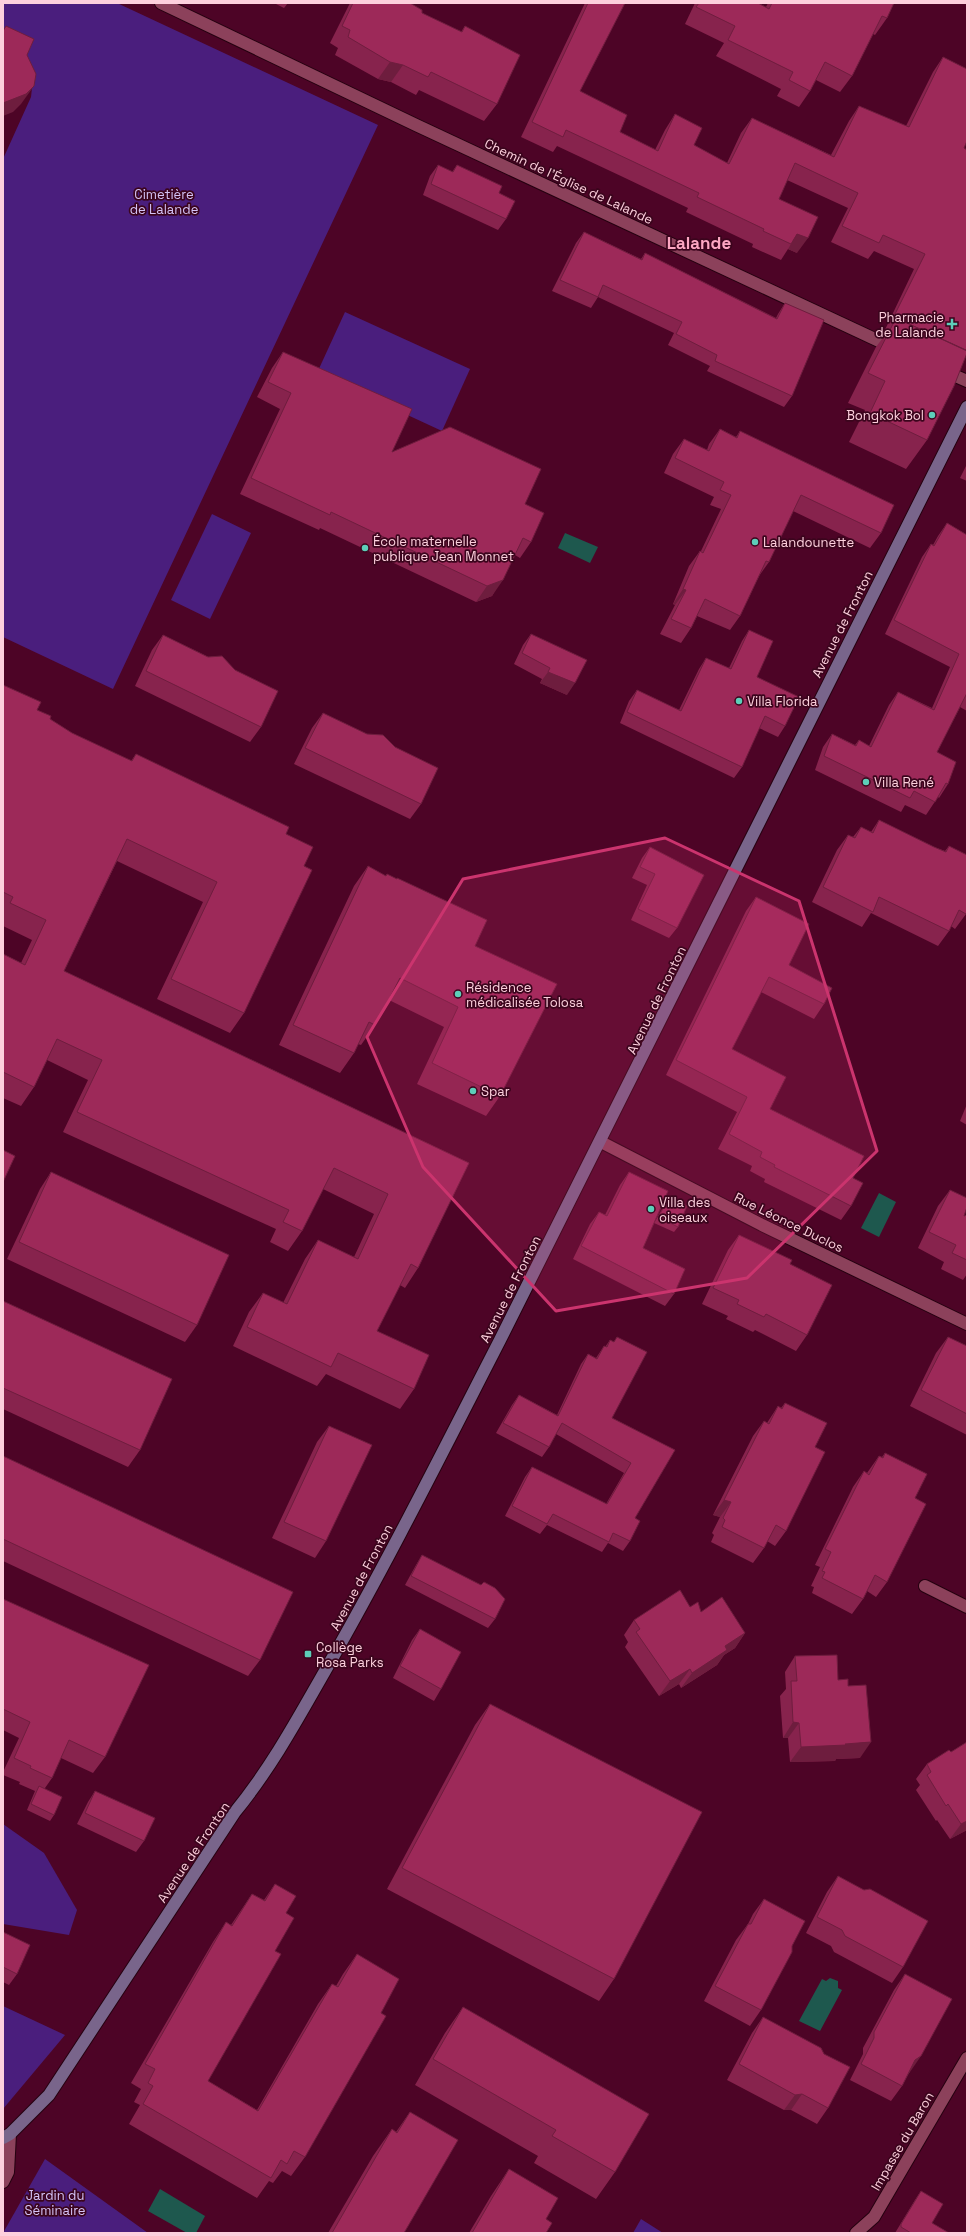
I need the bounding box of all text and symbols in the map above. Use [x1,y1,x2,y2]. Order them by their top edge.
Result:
street label: Chemin de l'Église de Lalande [482,135,656,228]
park label: Cimetière de Lalande [130,186,198,218]
district label: Lalande [667,232,731,254]
place label: Pharmacie de Lalande [875,309,944,341]
marker: Pharmacie de Lalande [947,319,957,329]
place label: Bongkok Bol [846,407,924,424]
marker: Bongkok Bol [927,410,937,420]
place label: École maternelle publique Jean Monnet [373,533,514,565]
place label: Lalandounette [763,534,854,551]
marker: Lalandounette [750,537,760,547]
marker: École maternelle publique Jean Monnet [360,543,370,553]
street label: Avenue de Fronton [808,568,877,681]
place label: Villa Florida [747,693,818,710]
marker: Villa Florida [734,696,744,706]
place label: Villa René [874,774,934,791]
marker: Villa René [861,777,871,787]
street label: Avenue de Fronton [623,943,690,1057]
place label: Résidence médicalisée Tolosa [466,979,584,1011]
marker: Résidence médicalisée Tolosa [453,989,463,999]
place label: Spar [481,1083,510,1100]
marker: Spar [468,1086,478,1096]
street label: Rue Léonce Duclos [731,1189,846,1256]
place label: Villa des oiseaux [659,1194,710,1226]
marker: Villa des oiseaux [646,1204,656,1214]
street label: Avenue de Fronton [476,1233,545,1346]
street label: Avenue de Fronton [326,1521,397,1633]
place label: Collège Rosa Parks [316,1639,384,1671]
marker: Collège Rosa Parks [303,1649,313,1659]
street label: Avenue de Fronton [153,1799,233,1906]
street label: Impasse du Baron [867,2089,938,2194]
park label: Jardin du Séminaire [24,2187,86,2219]

